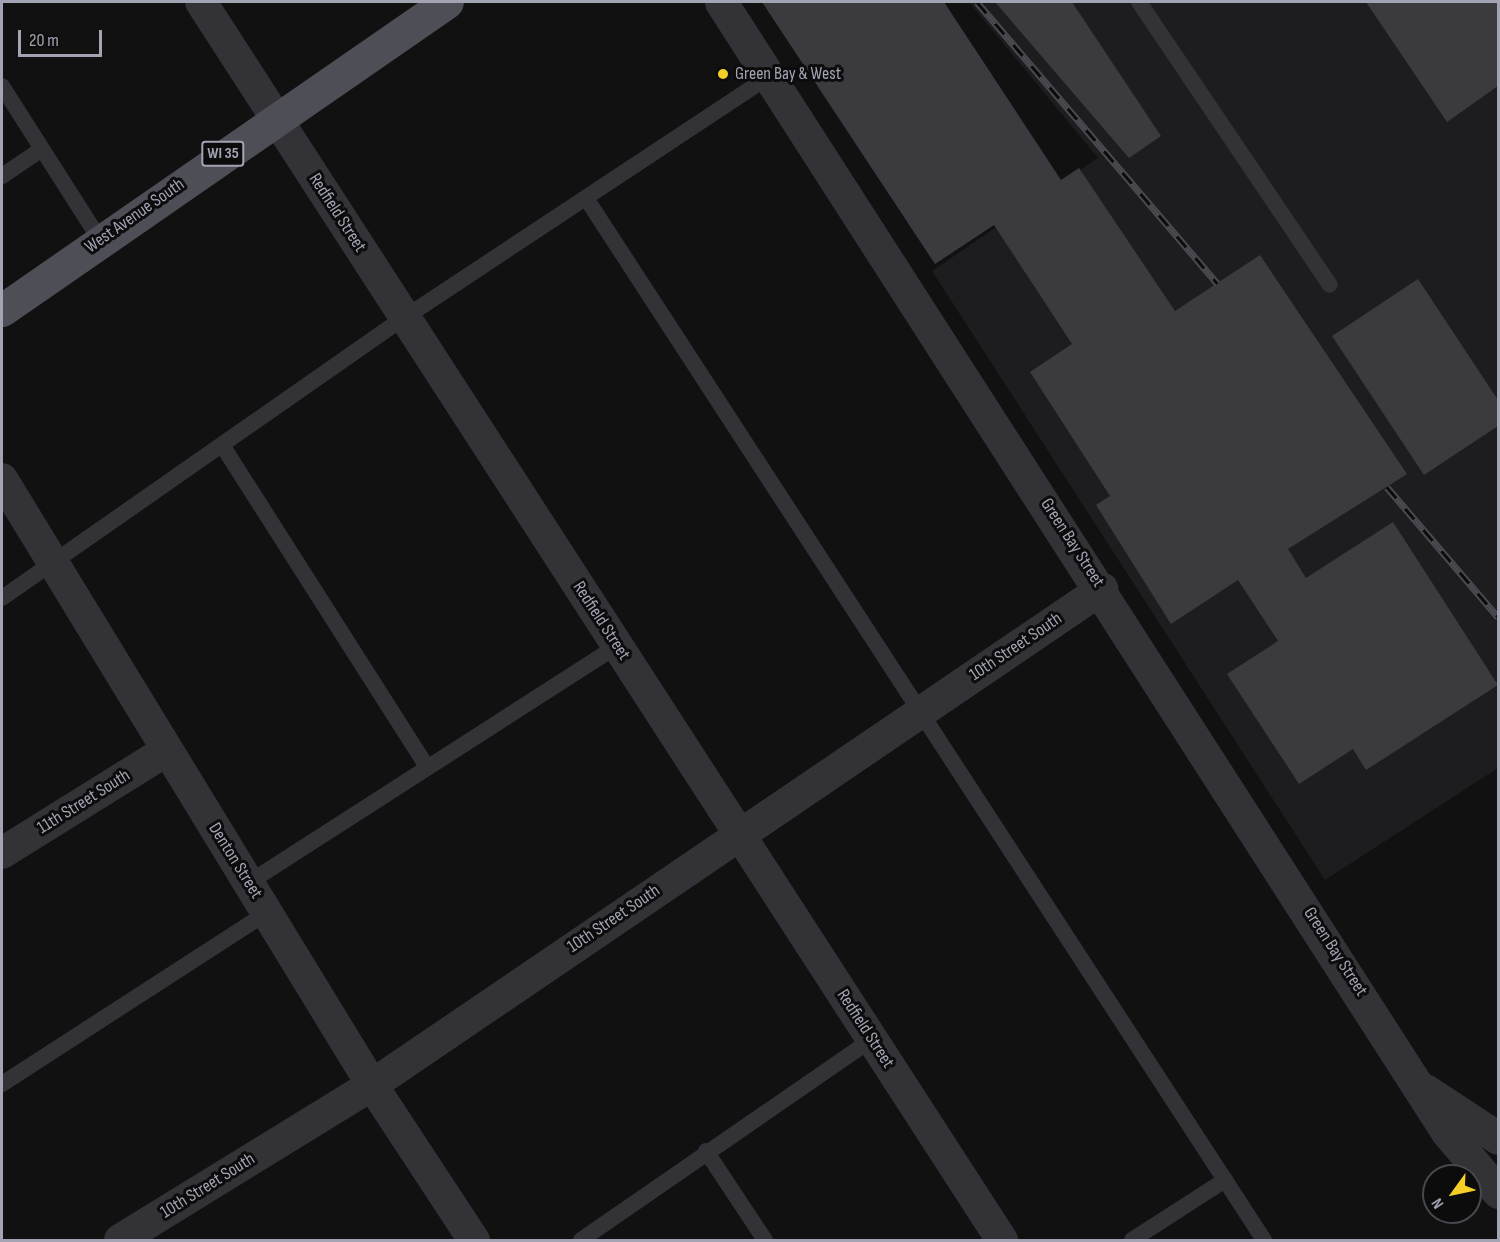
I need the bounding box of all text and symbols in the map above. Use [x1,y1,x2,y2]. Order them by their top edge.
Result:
scale bar [21,18,105,56]
text: 20 m [29,30,59,51]
place label: Green Bay & West [735,63,841,85]
marker: Green Bay & West [716,67,730,81]
road number: WI 35 [200,141,246,167]
street label: Redfield Street [304,170,370,256]
street label: West Avenue South [81,174,189,258]
street label: Green Bay Street [1035,495,1109,591]
street label: Redfield Street [568,578,634,664]
street label: 10th Street South [966,608,1066,686]
street label: 11th Street South [34,765,134,839]
street label: Denton Street [203,819,267,903]
street label: 10th Street South [564,880,664,958]
street label: Green Bay Street [1298,904,1372,1000]
street label: Redfield Street [832,986,898,1072]
street label: 10th Street South [157,1148,259,1224]
north arrow [1422,1164,1482,1224]
text: N [1428,1194,1448,1212]

